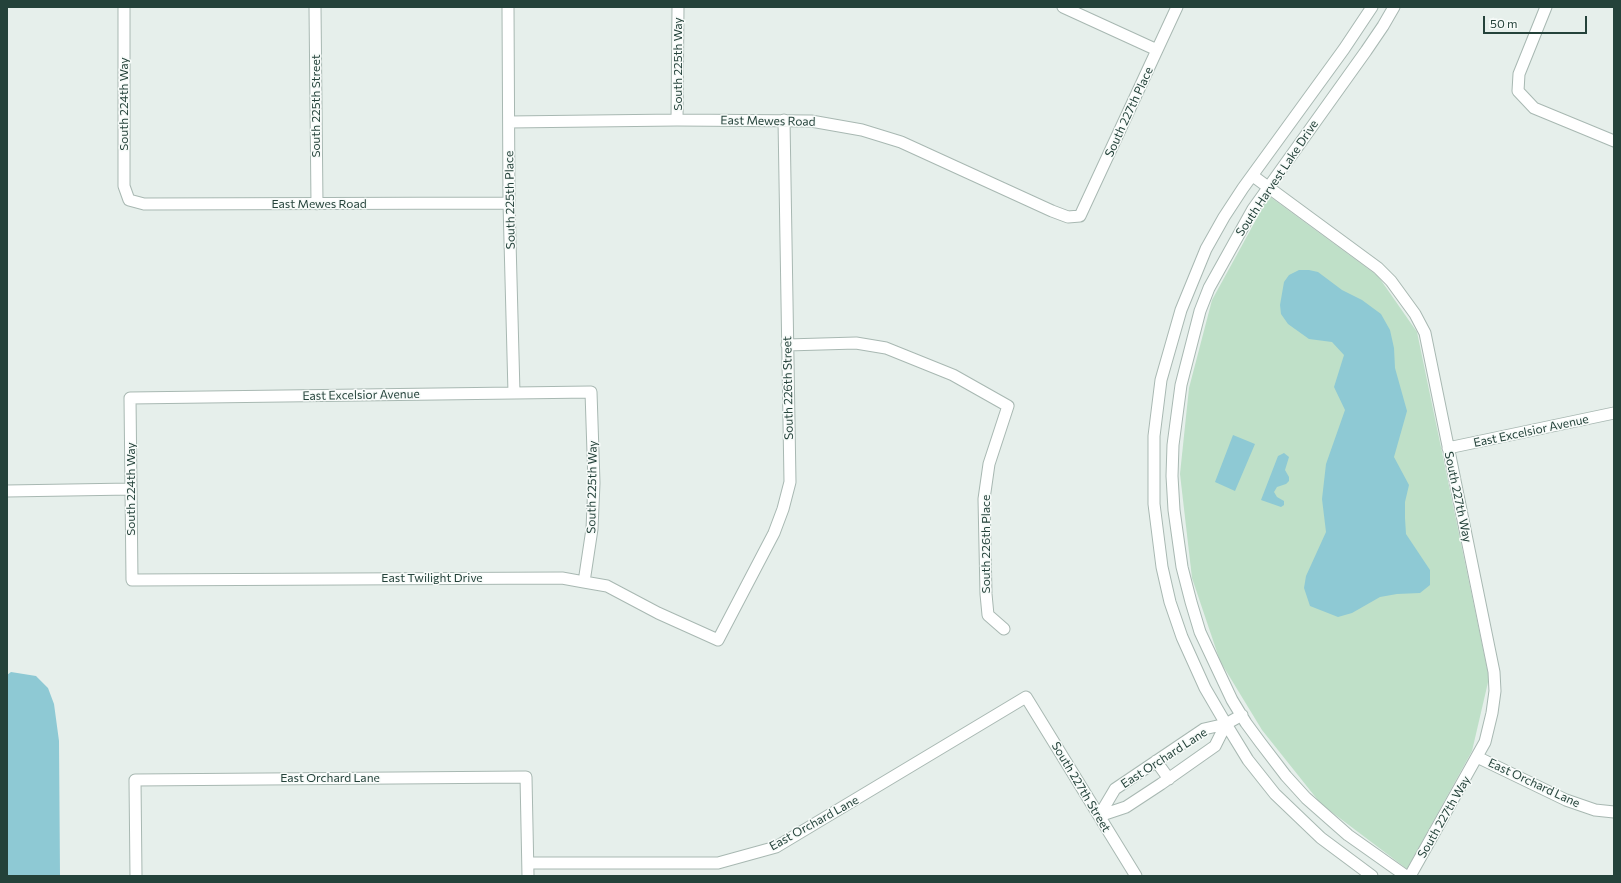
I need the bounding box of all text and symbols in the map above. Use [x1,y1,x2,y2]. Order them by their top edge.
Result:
scale bar [1485,8,1589,34]
text: 50 m [1490,16,1518,30]
street label: South 225th Way [671,17,685,111]
street label: South 225th Street [309,54,323,158]
street label: South 224th Way [117,57,131,151]
street label: South 227th Place [1102,65,1156,159]
street label: East Mewes Road [720,113,816,129]
street label: South Harvest Lake Drive [1233,117,1321,239]
street label: South 225th Place [502,151,518,249]
street label: East Mewes Road [271,197,367,211]
street label: South 226th Street [780,336,796,440]
street label: East Excelsior Avenue [302,387,420,403]
street label: East Excelsior Avenue [1472,412,1590,450]
street label: South 225th Way [584,440,600,534]
street label: South 224th Way [124,442,138,536]
street label: South 227th Way [1441,450,1475,544]
street label: South 226th Place [979,495,993,593]
street label: East Twilight Drive [381,571,483,585]
street label: East Orchard Lane [1118,725,1210,791]
street label: South 227th Street [1048,739,1114,835]
street label: East Orchard Lane [1486,755,1582,811]
street label: East Orchard Lane [280,771,380,785]
street label: South 227th Way [1415,773,1473,861]
street label: East Orchard Lane [767,793,861,853]

